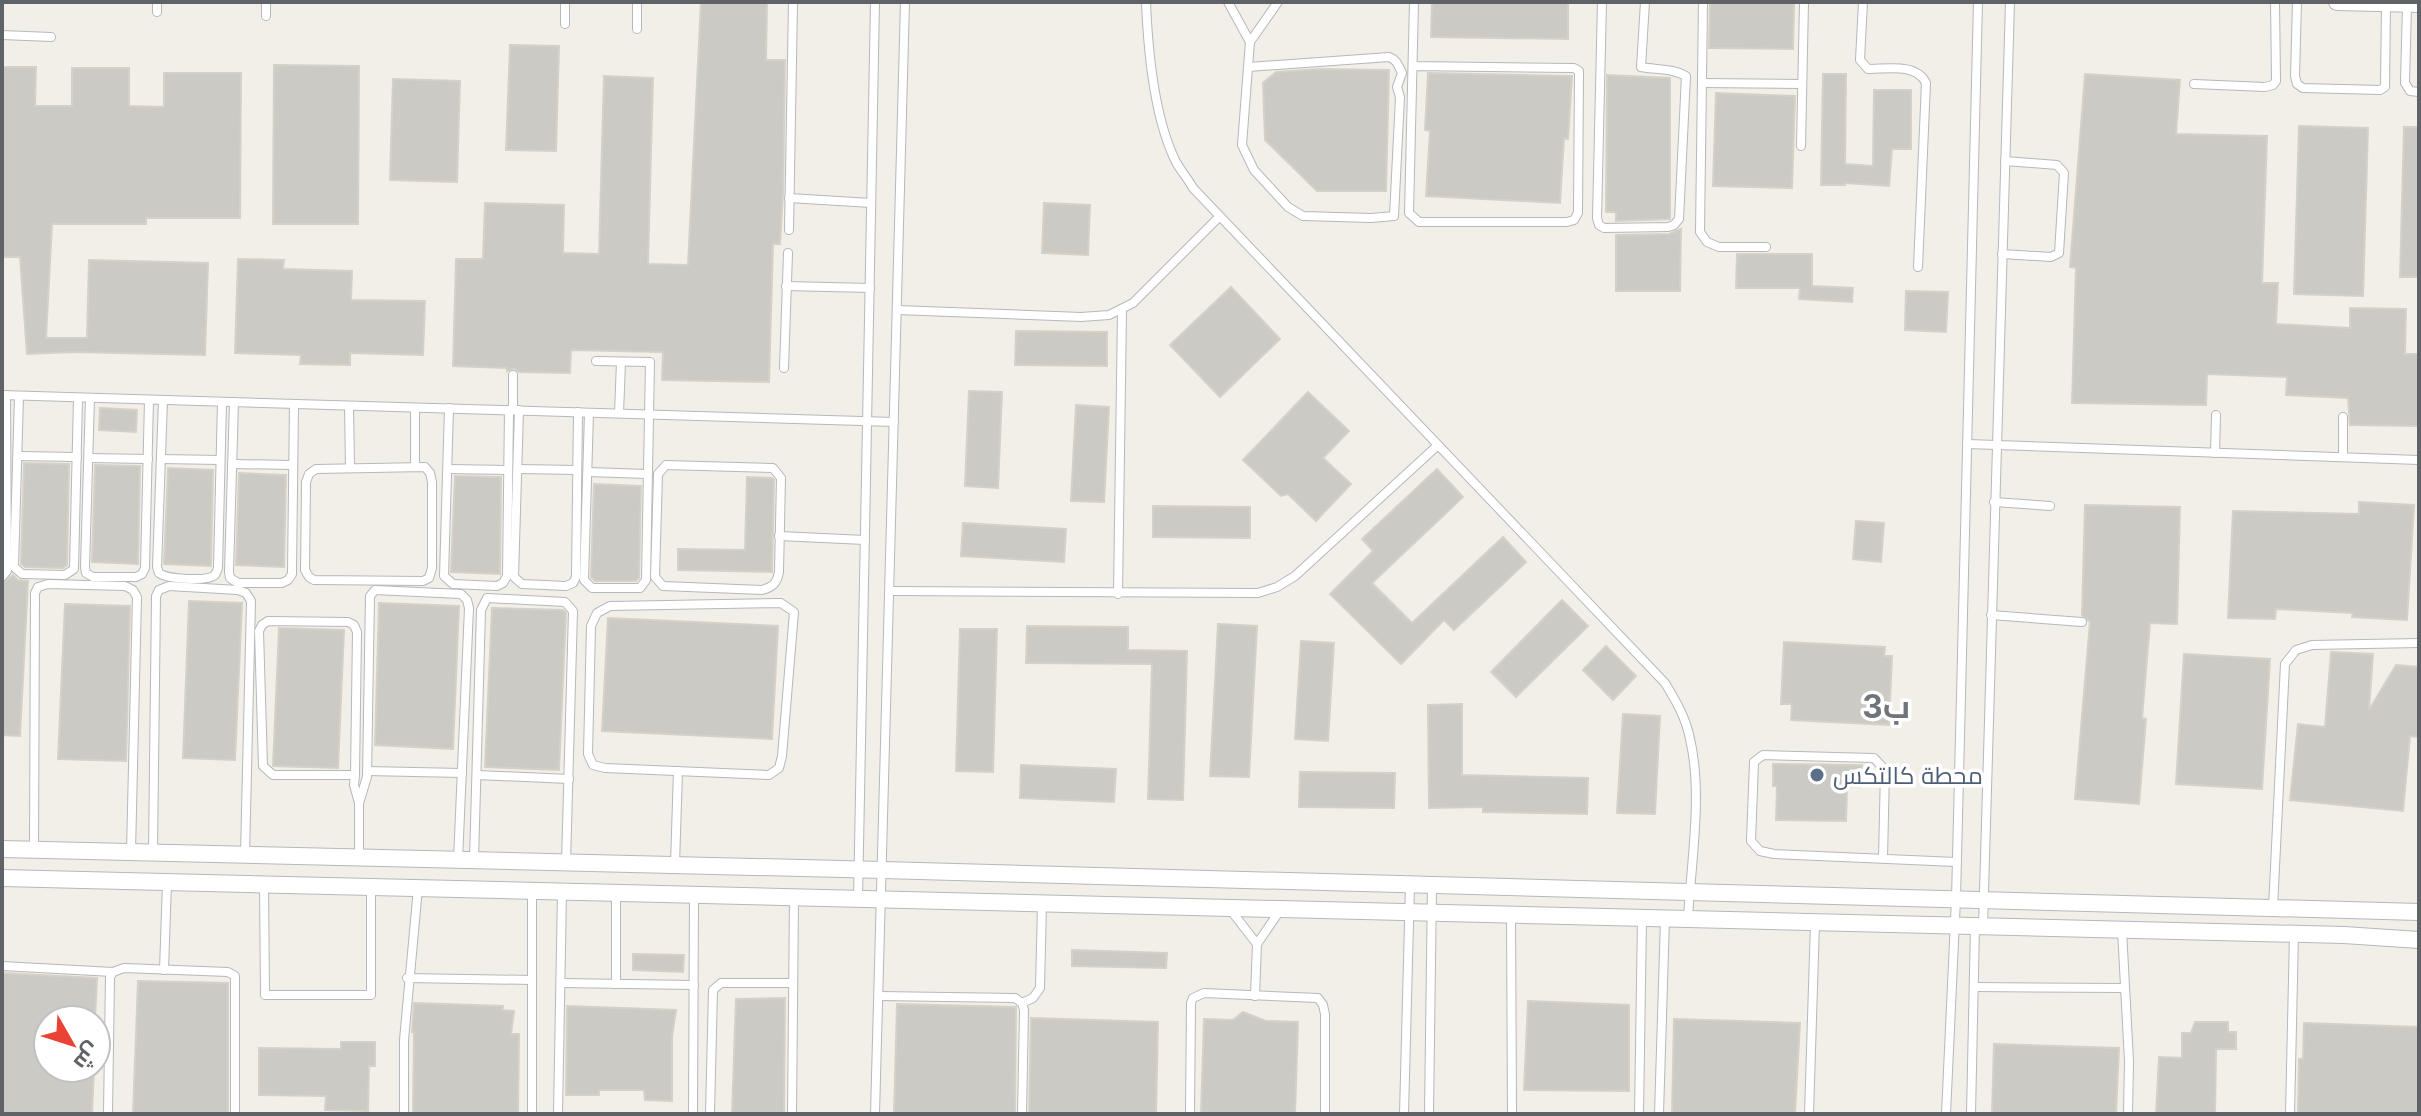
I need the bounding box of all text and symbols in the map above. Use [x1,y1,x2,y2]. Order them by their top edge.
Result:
district label: ب3 [1862,687,1910,726]
place label: محطة كالتكس [1833,761,1983,790]
marker: محطة كالتكس [1808,766,1826,784]
north arrow [32,1004,112,1084]
text: ش [68,1037,107,1076]

